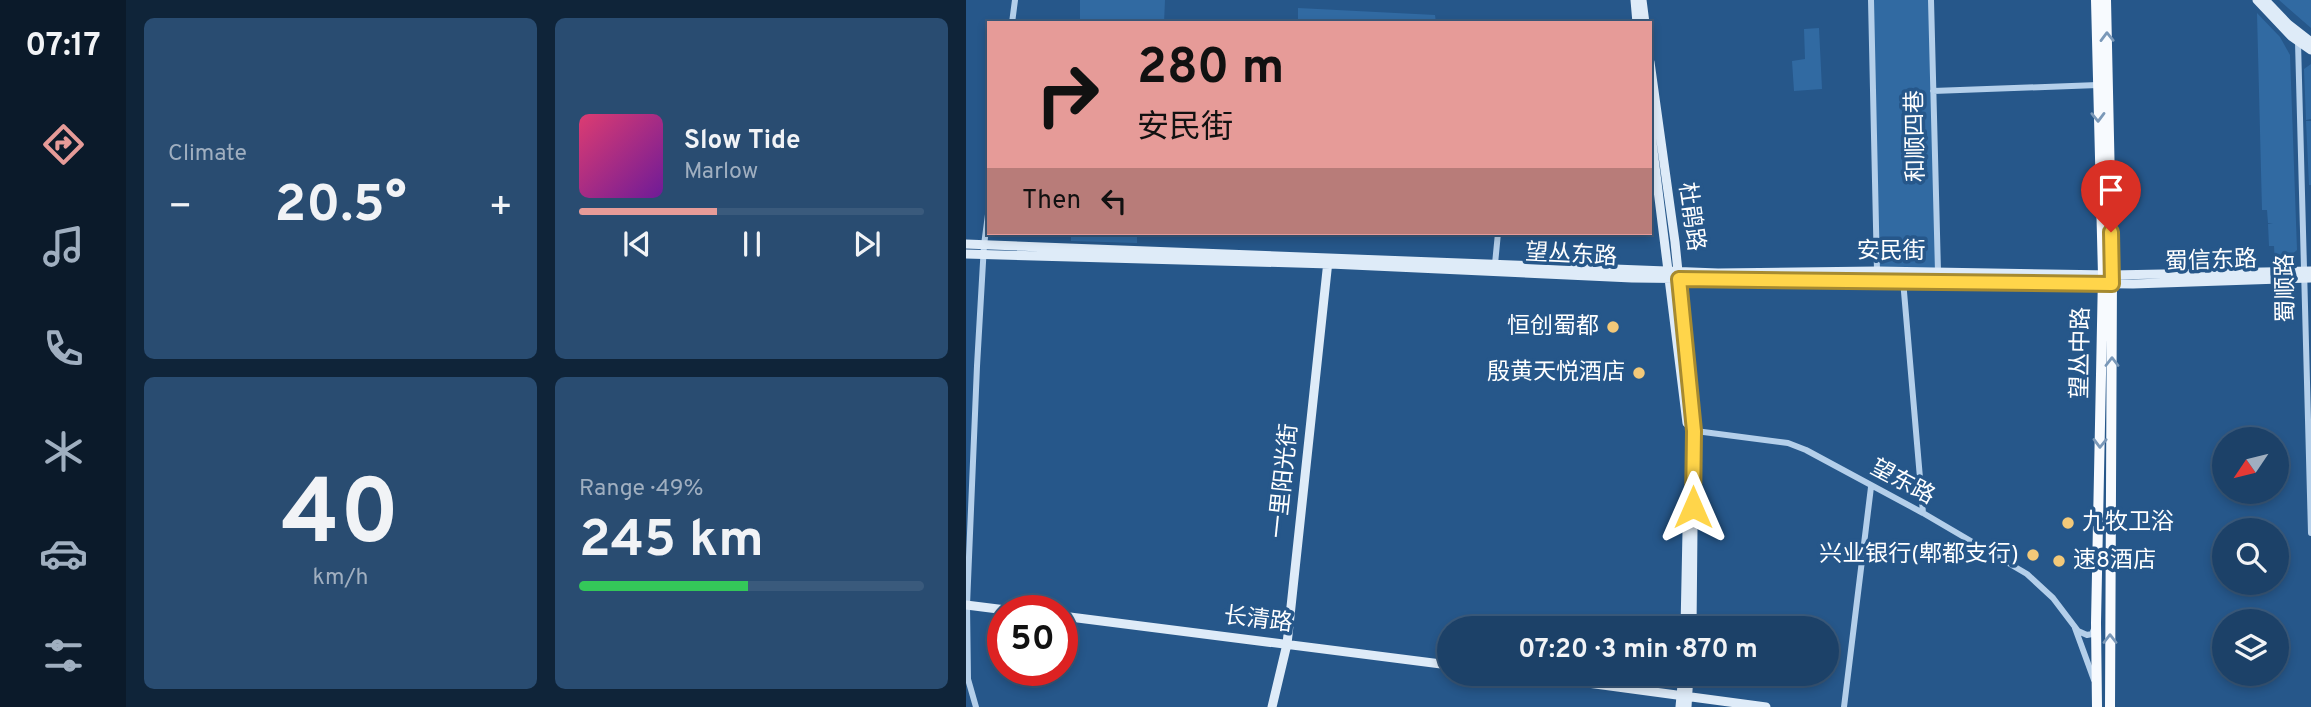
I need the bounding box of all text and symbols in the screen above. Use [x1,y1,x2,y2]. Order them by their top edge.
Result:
text: 07:17 [25,27,101,67]
one-way arrow [2099,31,2115,42]
text: 280 m [1137,39,1284,101]
icon: right [1022,49,1113,140]
street label: 和顺四巷 [1902,90,1932,182]
text: 安民街 [1137,109,1233,149]
one-way arrow [2091,112,2106,123]
icon: directions [39,120,88,169]
text: Slow Tide [684,125,801,158]
text: Climate [168,140,247,169]
text: Marlow [684,158,758,187]
pin [2081,160,2141,232]
icon: arrive [2092,171,2130,209]
text: 20.5° [274,174,407,240]
street label: 杜鹃路 [1671,181,1709,253]
icon: left [1095,182,1133,220]
text: − [168,184,193,233]
text: + [488,184,513,233]
text: Then [1022,185,1081,218]
icon: music [39,222,88,271]
icon: previous [618,225,656,263]
icon: pause [733,225,771,263]
icon: next [848,225,886,263]
street label: 安民街 [1857,238,1926,267]
street label: 望丛东路 [1524,239,1618,273]
street label: 蜀信东路 [2165,246,2257,278]
street label: 蜀顺路 [2272,253,2302,323]
street label: 望丛中路 [2067,307,2097,399]
place label: 恒创蜀都 [1507,313,1599,342]
marker: 恒创蜀都 [1605,319,1621,335]
icon: phone [39,324,88,373]
one-way arrow [2104,357,2119,368]
place label: 殷黄天悦酒店 [1487,359,1625,388]
marker: 殷黄天悦酒店 [1631,365,1647,381]
street label: 一里阳光街 [1265,422,1305,540]
icon: climate [39,427,88,476]
north arrow [2212,427,2289,504]
map controls [2212,427,2289,686]
one-way arrow [2092,437,2107,448]
street label: 望东路 [1865,454,1939,512]
text: 40 [281,461,400,576]
position arrow [1656,470,1730,544]
text: Range · 49% [579,475,703,504]
text: 245 km [579,509,764,575]
place label: 九牧卫浴 [2082,509,2174,538]
marker: 九牧卫浴 [2060,515,2076,531]
button: search [2212,518,2289,595]
icon: car [39,529,88,578]
place label: 兴业银行(郫都支行) [1819,541,2019,570]
marker: 兴业银行(郫都支行) [2025,547,2041,563]
place label: 速8酒店 [2073,547,2156,576]
marker: 速8酒店 [2051,553,2067,569]
text: km/h [313,564,368,593]
speed limit sign: 50 [987,595,1078,686]
street label: 长清路 [1222,602,1294,640]
button: layers [2212,609,2289,686]
icon: filters [39,631,88,680]
one-way arrow [2102,633,2118,644]
text: 07:20 · 3 min · 870 m [1518,634,1758,667]

